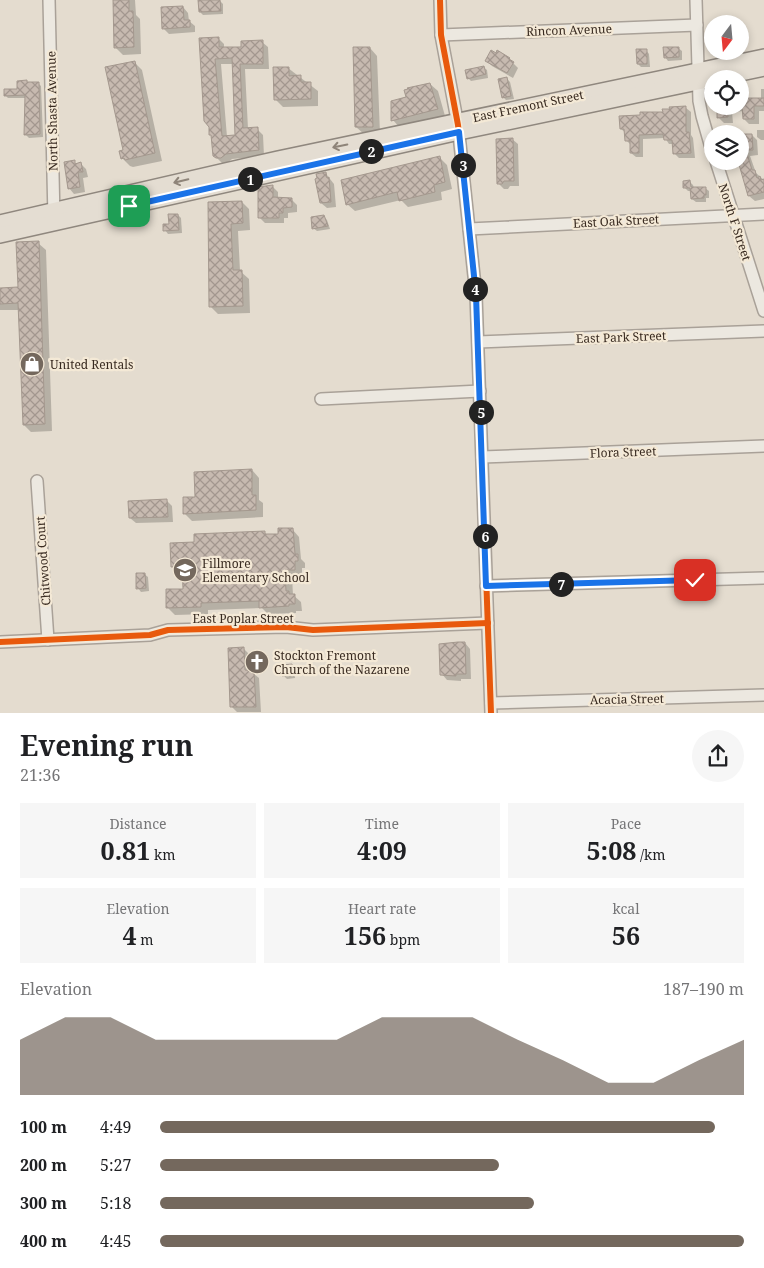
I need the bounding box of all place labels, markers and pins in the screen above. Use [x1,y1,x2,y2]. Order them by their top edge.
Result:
pin: 2 [358,138,384,164]
pin: 3 [450,152,476,178]
pin: 1 [238,166,262,192]
pin [108,185,150,227]
pin: 4 [462,276,488,302]
shop icon: United Rentals [19,351,45,377]
place label: United Rentals [50,356,133,373]
pin: 5 [468,400,494,424]
pin: 6 [472,524,498,548]
place label: Fillmore Elementary School [202,555,310,586]
school or university icon: Fillmore Elementary School [172,557,198,583]
pin [674,559,716,601]
pin: 7 [548,572,574,596]
place label: Stockton Fremont Church of the Nazarene [274,647,410,678]
church icon: Stockton Fremont Church of the Nazarene [244,649,270,675]

